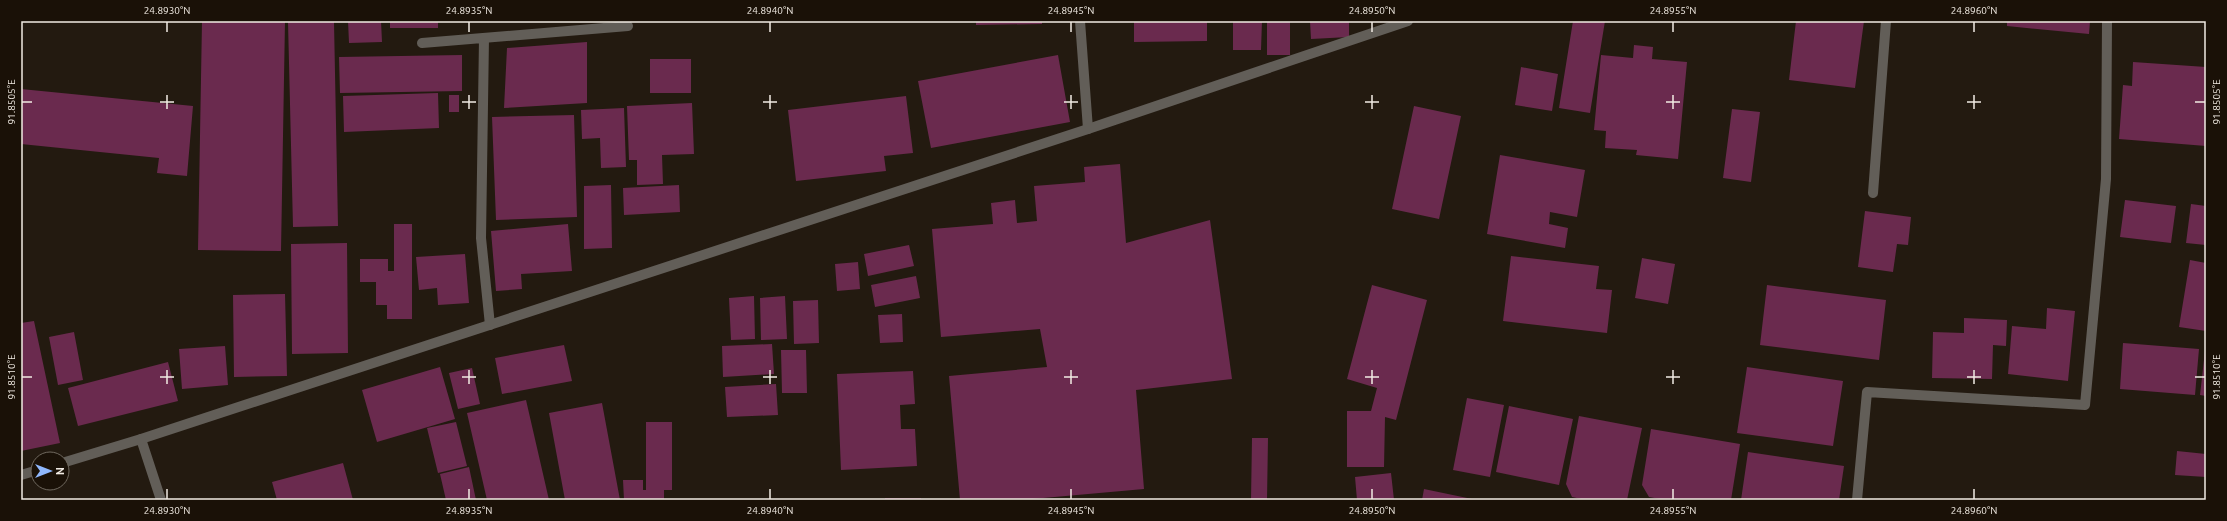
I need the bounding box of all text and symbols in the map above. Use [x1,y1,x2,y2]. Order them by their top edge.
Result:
text: 24.8930°N [144,5,190,16]
text: 24.8935°N [446,5,492,16]
text: 24.8940°N [747,5,793,16]
text: 24.8945°N [1048,5,1094,16]
text: 24.8950°N [1349,5,1395,16]
text: 24.8955°N [1650,5,1696,16]
text: 24.8960°N [1951,5,1997,16]
text: 91.8505°E [6,79,17,125]
text: 91.8505°E [2211,79,2222,125]
text: 91.8510°E [6,354,17,400]
text: 91.8510°E [2211,354,2222,400]
north arrow [30,451,70,491]
text: N [54,467,66,475]
text: 24.8930°N [144,505,190,516]
text: 24.8935°N [446,505,492,516]
text: 24.8940°N [747,505,793,516]
text: 24.8945°N [1048,505,1094,516]
text: 24.8950°N [1349,505,1395,516]
text: 24.8955°N [1650,505,1696,516]
text: 24.8960°N [1951,505,1997,516]

